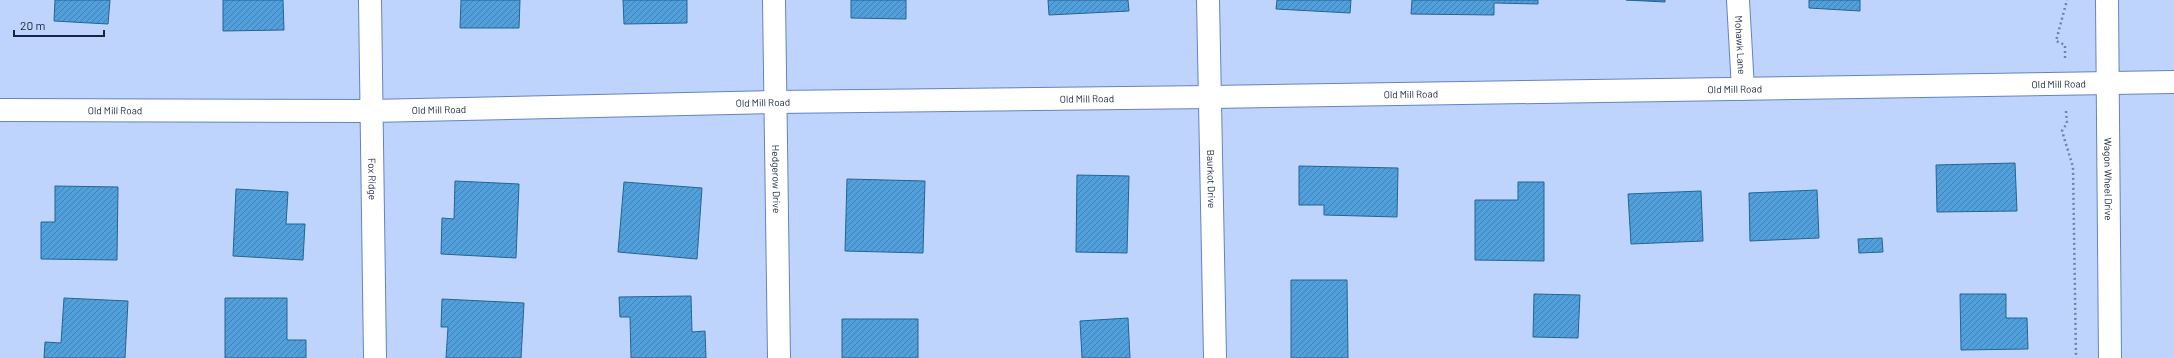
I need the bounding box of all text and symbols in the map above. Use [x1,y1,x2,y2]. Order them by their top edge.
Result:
scale bar [14,12,104,38]
street label: Mohawk Lane [1733,15,1748,75]
text: 20 m [20,18,46,32]
street label: Old Mill Road [2031,77,2086,90]
street label: Old Mill Road [1707,82,1762,95]
street label: Old Mill Road [1384,87,1438,100]
street label: Old Mill Road [1060,92,1114,105]
street label: Old Mill Road [736,96,790,109]
street label: Old Mill Road [412,103,466,116]
street label: Old Mill Road [88,104,142,116]
street label: Wagon Wheel Drive [2102,137,2115,221]
street label: Hedgerow Drive [770,145,783,213]
street label: Baurkot Drive [1205,150,1218,208]
street label: Fox Ridge [366,158,379,200]

